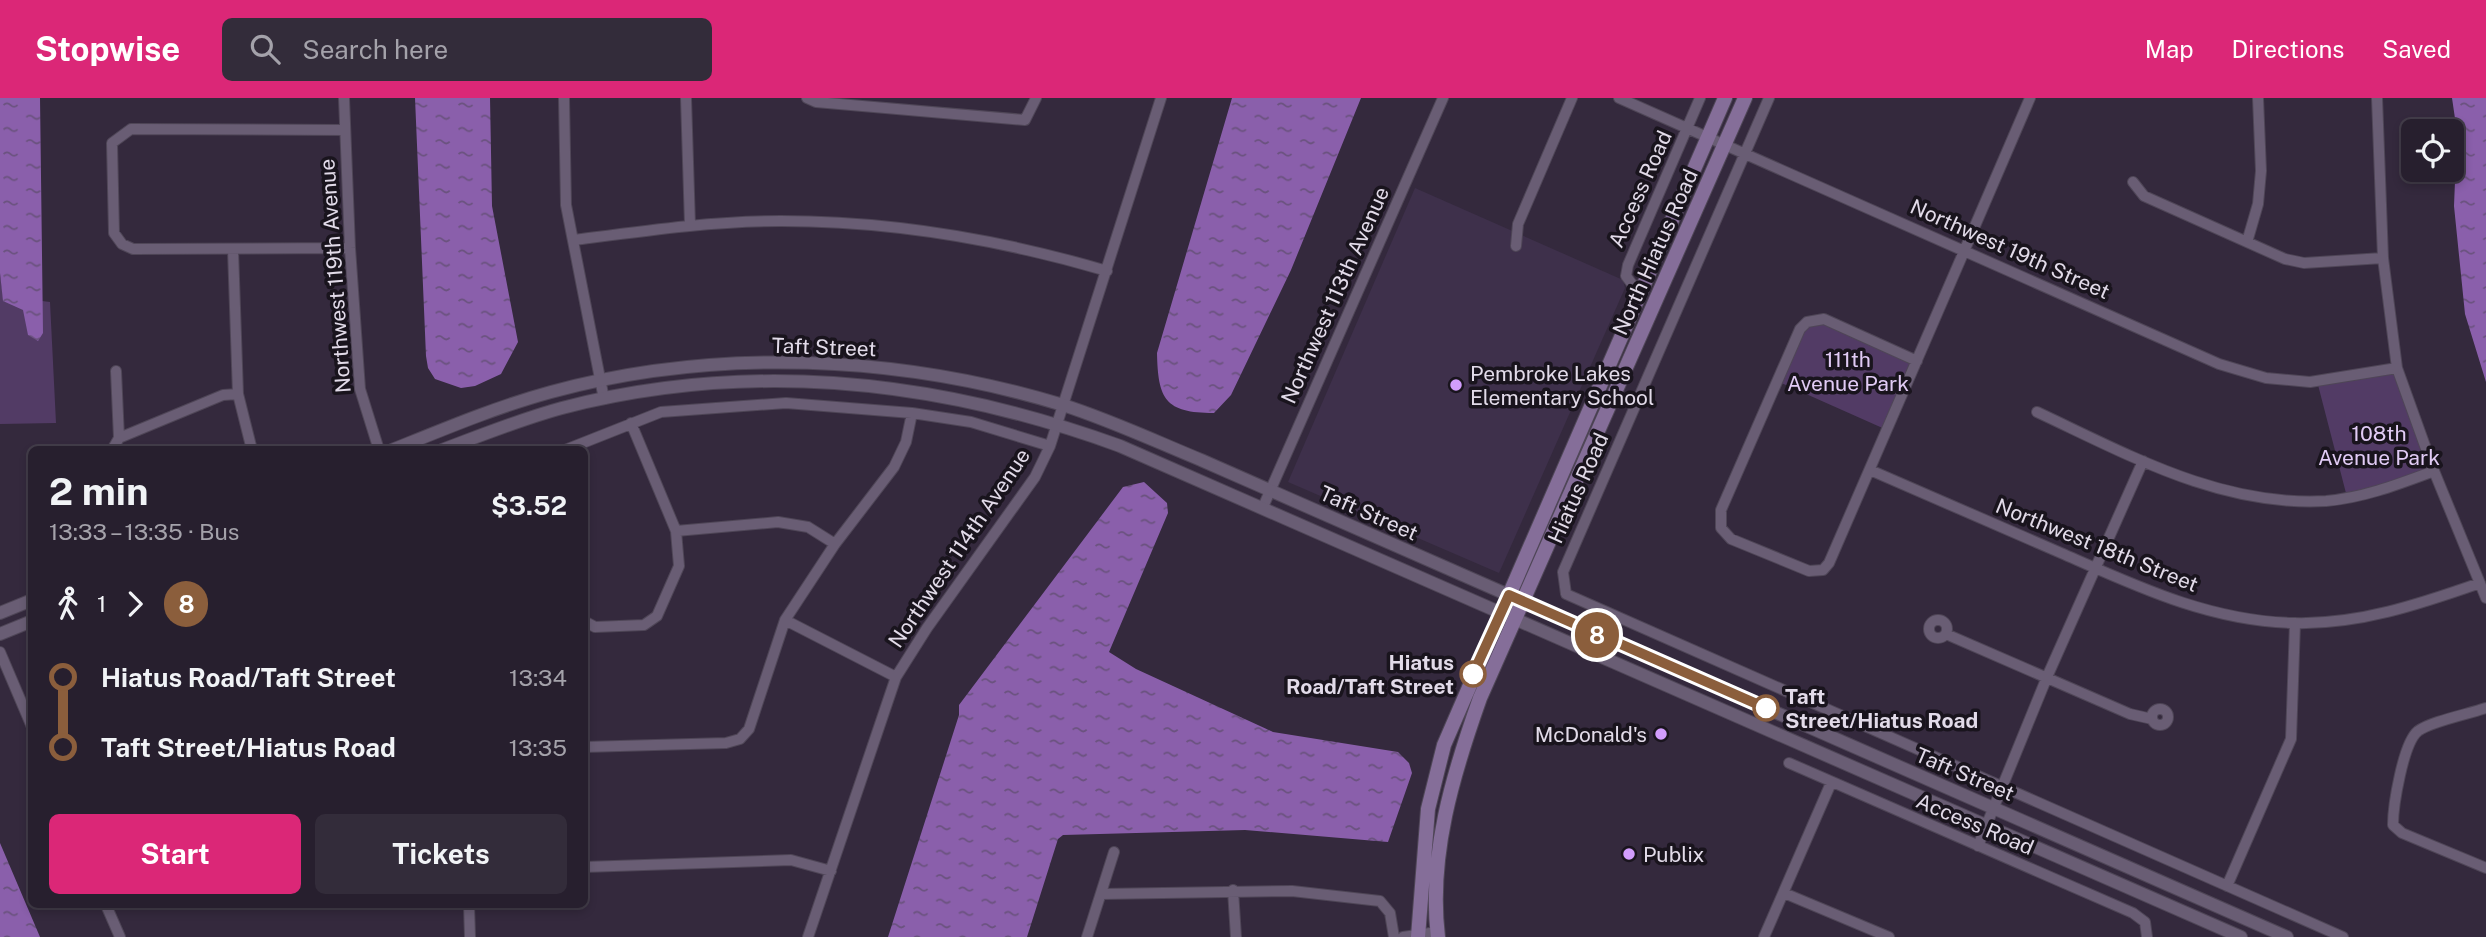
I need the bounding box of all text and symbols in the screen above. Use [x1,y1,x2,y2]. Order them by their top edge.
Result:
search box [222,18,712,81]
text: Stopwise [35,30,180,68]
icon: search [246,30,284,68]
text: Search here [302,34,448,65]
text: Map [2145,35,2194,63]
text: Directions [2232,35,2344,63]
text: Saved [2382,35,2451,63]
map controls [2401,119,2464,182]
button: locate [2401,119,2464,182]
street label: Access Road [1603,127,1677,251]
street label: Northwest 119th Avenue [314,158,356,394]
street label: North Hiatus Road [1607,165,1703,339]
street label: Northwest 113th Avenue [1276,183,1394,407]
street label: Northwest 19th Street [1907,194,2113,304]
street label: Taft Street [771,333,877,361]
park label: 111th Avenue Park [1787,347,1909,396]
place label: Pembroke Lakes Elementary School [1470,361,1654,410]
marker: Pembroke Lakes Elementary School [1448,377,1464,393]
park label: 108th Avenue Park [2318,421,2440,470]
street label: Hiatus Road [1543,429,1613,547]
street label: Northwest 114th Avenue [883,444,1035,652]
text: 2 min [49,469,149,514]
street label: Taft Street [1316,480,1422,546]
text: $3.52 [491,490,567,521]
street label: Northwest 18th Street [1992,493,2202,597]
text: 13:33 – 13:35 · Bus [49,518,239,545]
icon: walk [49,585,87,623]
icon: forward [116,585,154,623]
text: 1 [97,590,106,617]
text: 8 [178,590,194,618]
line badge: 8 [1574,612,1620,658]
text: 8 [1589,621,1605,649]
place label: Hiatus Road/Taft Street [1286,650,1454,699]
marker: Hiatus Road/Taft Street [1460,661,1486,687]
text: Hiatus Road/Taft Street [101,662,396,693]
text: 13:34 [509,664,567,691]
place label: Taft Street/Hiatus Road [1785,684,1978,733]
marker: Taft Street/Hiatus Road [1753,695,1779,721]
place label: McDonald's [1535,722,1647,747]
marker: McDonald's [1653,726,1669,742]
text: Taft Street/Hiatus Road [101,732,396,763]
text: 13:35 [509,734,567,761]
street label: Taft Street [1912,742,2018,806]
street label: Access Road [1913,788,2037,860]
button: Start [49,814,301,894]
button: Tickets [315,814,567,894]
place label: Publix [1643,842,1705,867]
marker: Publix [1621,846,1637,862]

